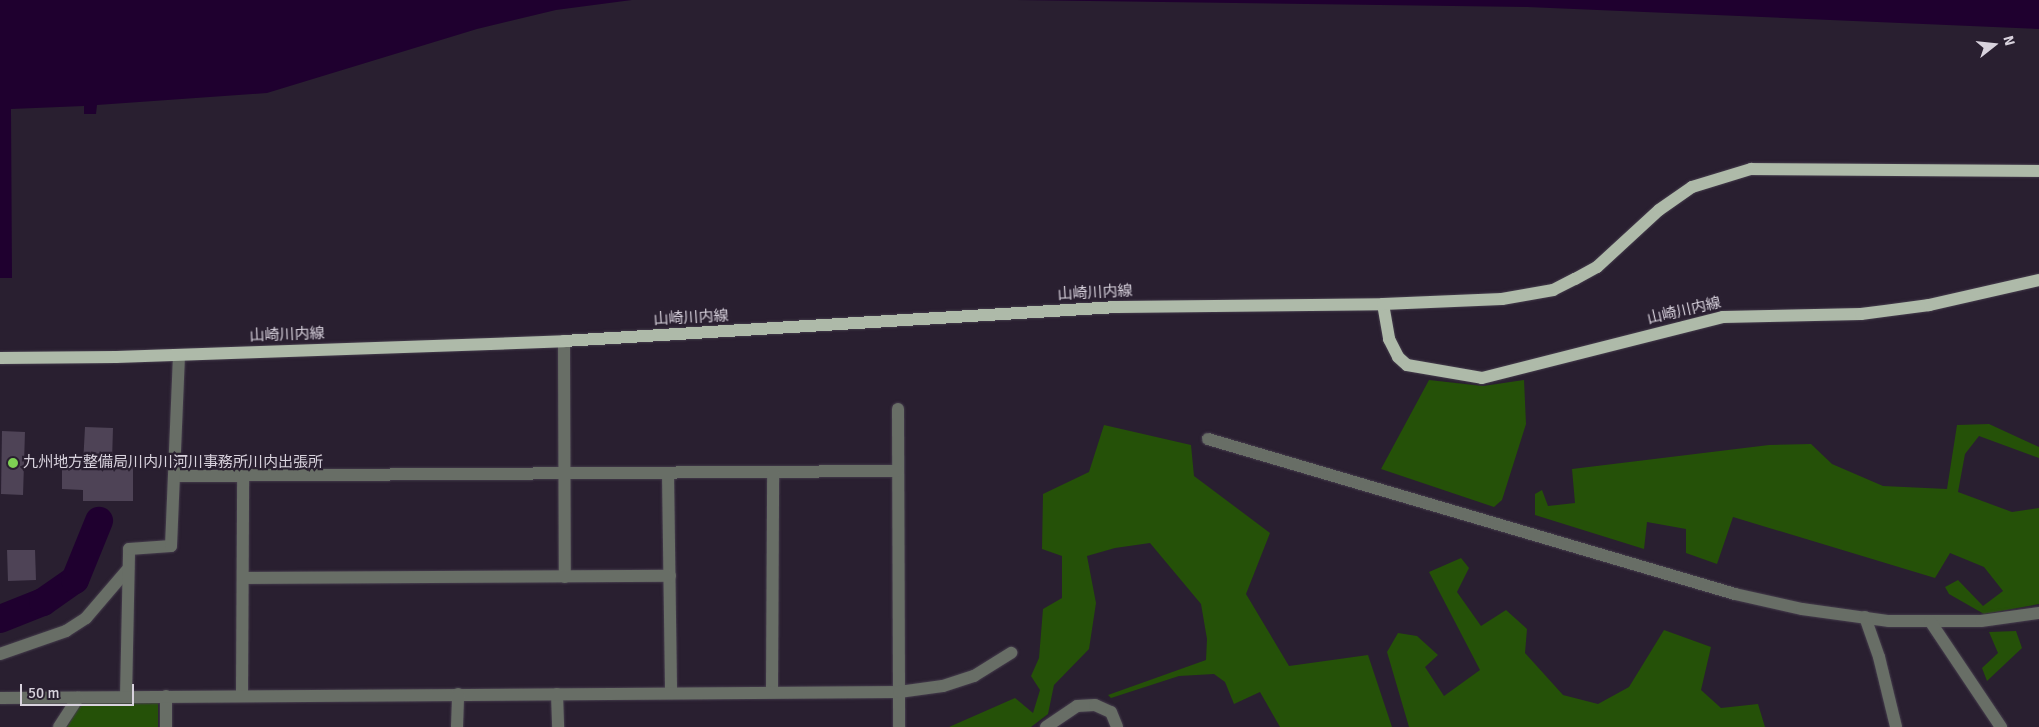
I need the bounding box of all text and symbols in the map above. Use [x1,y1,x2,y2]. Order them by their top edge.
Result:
north arrow [1969,20,2019,70]
text: N [1999,34,2018,48]
street label: 山崎川内線 [1057,282,1133,304]
street label: 山崎川内線 [1645,294,1723,328]
street label: 山崎川内線 [653,307,729,329]
street label: 山崎川内線 [249,325,325,345]
place label: 九州地方整備局川内川河川事務所川内出張所 [23,454,323,472]
marker: 九州地方整備局川内川河川事務所川内出張所 [7,457,19,469]
scale bar [22,674,136,706]
text: 50 m [28,684,59,702]

